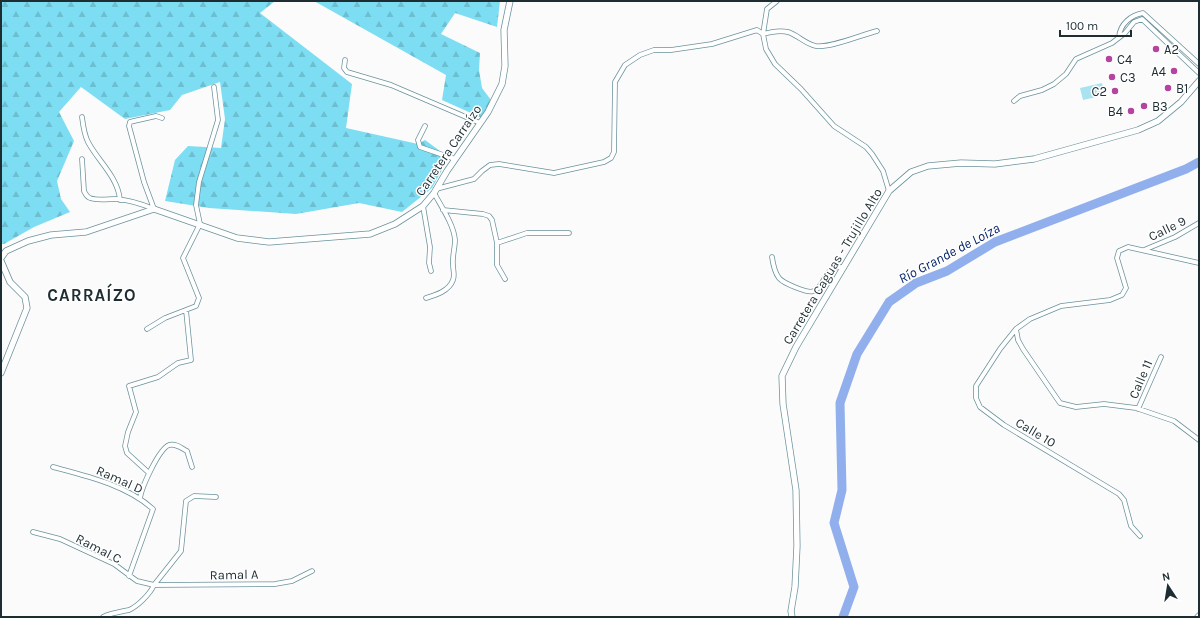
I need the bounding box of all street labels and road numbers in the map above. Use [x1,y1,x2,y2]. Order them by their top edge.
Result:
street label: Carretera Carraízo [412,102,484,199]
street label: Carretera Caguas - Trujillo Alto [780,186,885,347]
street label: Calle 9 [1146,213,1188,244]
street label: Calle 11 [1126,358,1155,401]
street label: Calle 10 [1013,415,1059,450]
street label: Ramal D [94,462,146,496]
street label: Ramal C [73,531,124,566]
street label: Ramal A [210,567,259,582]

